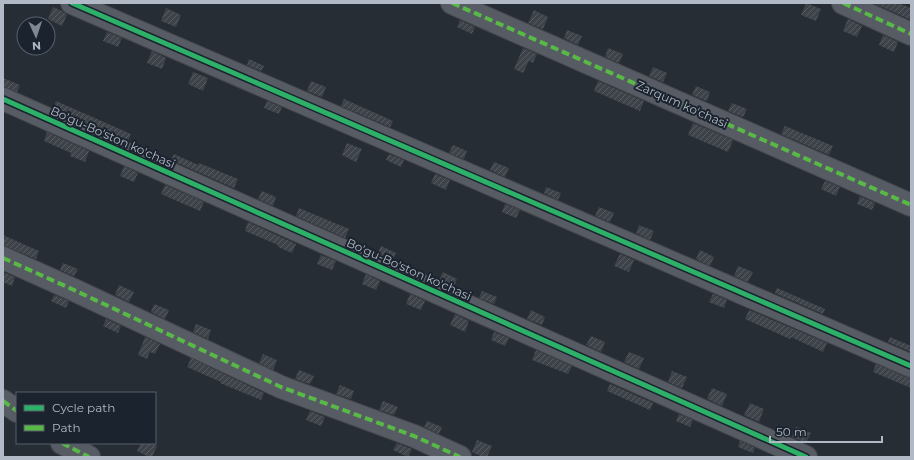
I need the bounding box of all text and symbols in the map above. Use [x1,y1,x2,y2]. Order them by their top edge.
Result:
north arrow [16,16,56,56]
text: N [32,39,41,53]
street label: Zarqum ko'chasi [634,77,730,131]
street label: Bo'gu-Bo'ston ko'chasi [48,103,178,171]
street label: Bo'gu-Bo'ston ko'chasi [344,235,474,303]
legend [16,392,156,444]
text: Cycle path [52,400,115,415]
scale bar [770,418,882,444]
text: Path [52,420,81,435]
text: 50 m [776,424,807,439]

